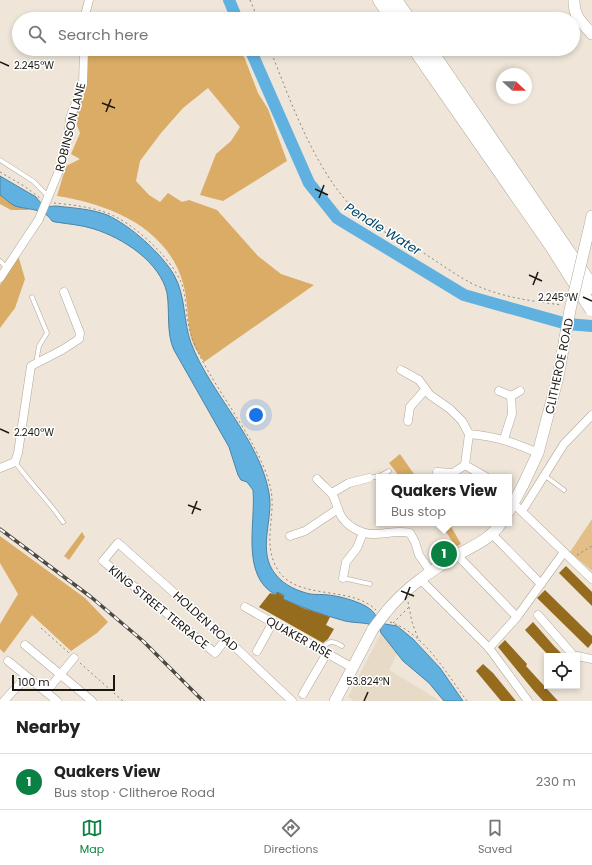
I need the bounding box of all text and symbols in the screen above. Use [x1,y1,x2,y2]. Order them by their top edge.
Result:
search box [12,12,580,56]
icon: search [26,23,48,45]
text: Search here [58,24,148,45]
text: 2.245°W [14,58,54,73]
north arrow [496,68,532,104]
street label: ROBINSON LANE [51,81,89,173]
water label: Pendle Water [341,198,426,261]
text: 2.245°W [538,290,578,305]
street label: CLITHEROE ROAD [541,316,577,416]
your location [246,405,266,425]
text: 2.240°W [14,425,54,440]
popup [376,474,512,526]
text: Quakers View [391,480,497,501]
text: Bus stop [391,502,446,521]
pin: 1 [431,539,457,569]
street label: KING STREET TERRACE [105,561,213,653]
street label: HOLDEN ROAD [170,587,242,655]
street label: QUAKER RISE [263,612,335,662]
map controls [544,653,580,689]
button: locate [544,653,580,689]
scale bar [12,673,115,692]
text: 100 m [18,674,50,690]
text: 53.824°N [346,674,390,689]
text: Nearby [16,715,80,739]
text: Quakers View [54,761,160,782]
text: 1 [27,772,31,791]
text: 230 m [536,772,576,791]
text: Bus stop · Clitheroe Road [54,783,215,802]
tab: Map [80,817,104,858]
tab: Directions [264,817,318,858]
tab: Saved [478,817,512,858]

